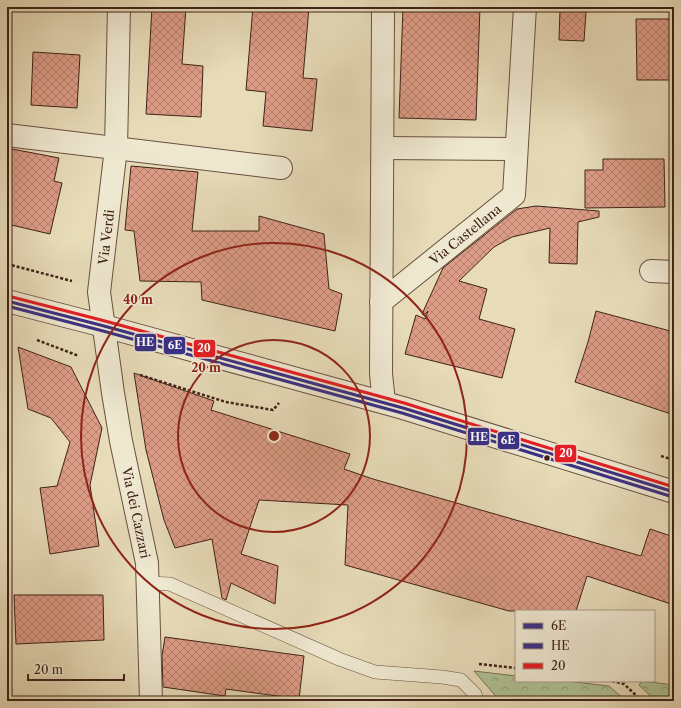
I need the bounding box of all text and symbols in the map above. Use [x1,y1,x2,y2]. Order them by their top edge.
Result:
street label: Via Castellana [425,201,504,269]
street label: Via Verdi [95,208,117,267]
text: 40 m [123,292,153,307]
line badge: HE [134,333,157,352]
text: HE [136,335,154,349]
line badge: 6E [163,336,186,355]
text: 6E [168,338,182,352]
line badge: 20 [193,339,216,358]
text: 20 [197,341,211,355]
text: 20 m [191,360,221,375]
line badge: HE [467,427,490,446]
centre of rings [267,429,281,443]
text: HE [470,430,488,444]
line badge: 6E [497,431,520,450]
text: 6E [501,433,515,447]
line badge: 20 [554,444,577,463]
text: 20 [559,446,573,460]
unlabelled marker [542,453,552,463]
street label: Via dei Cazzari [119,465,154,560]
legend [515,610,655,682]
text: 6E [551,618,566,633]
text: HE [551,638,570,653]
scale bar [28,656,124,682]
text: 20 [551,658,566,673]
text: 20 m [34,662,63,677]

